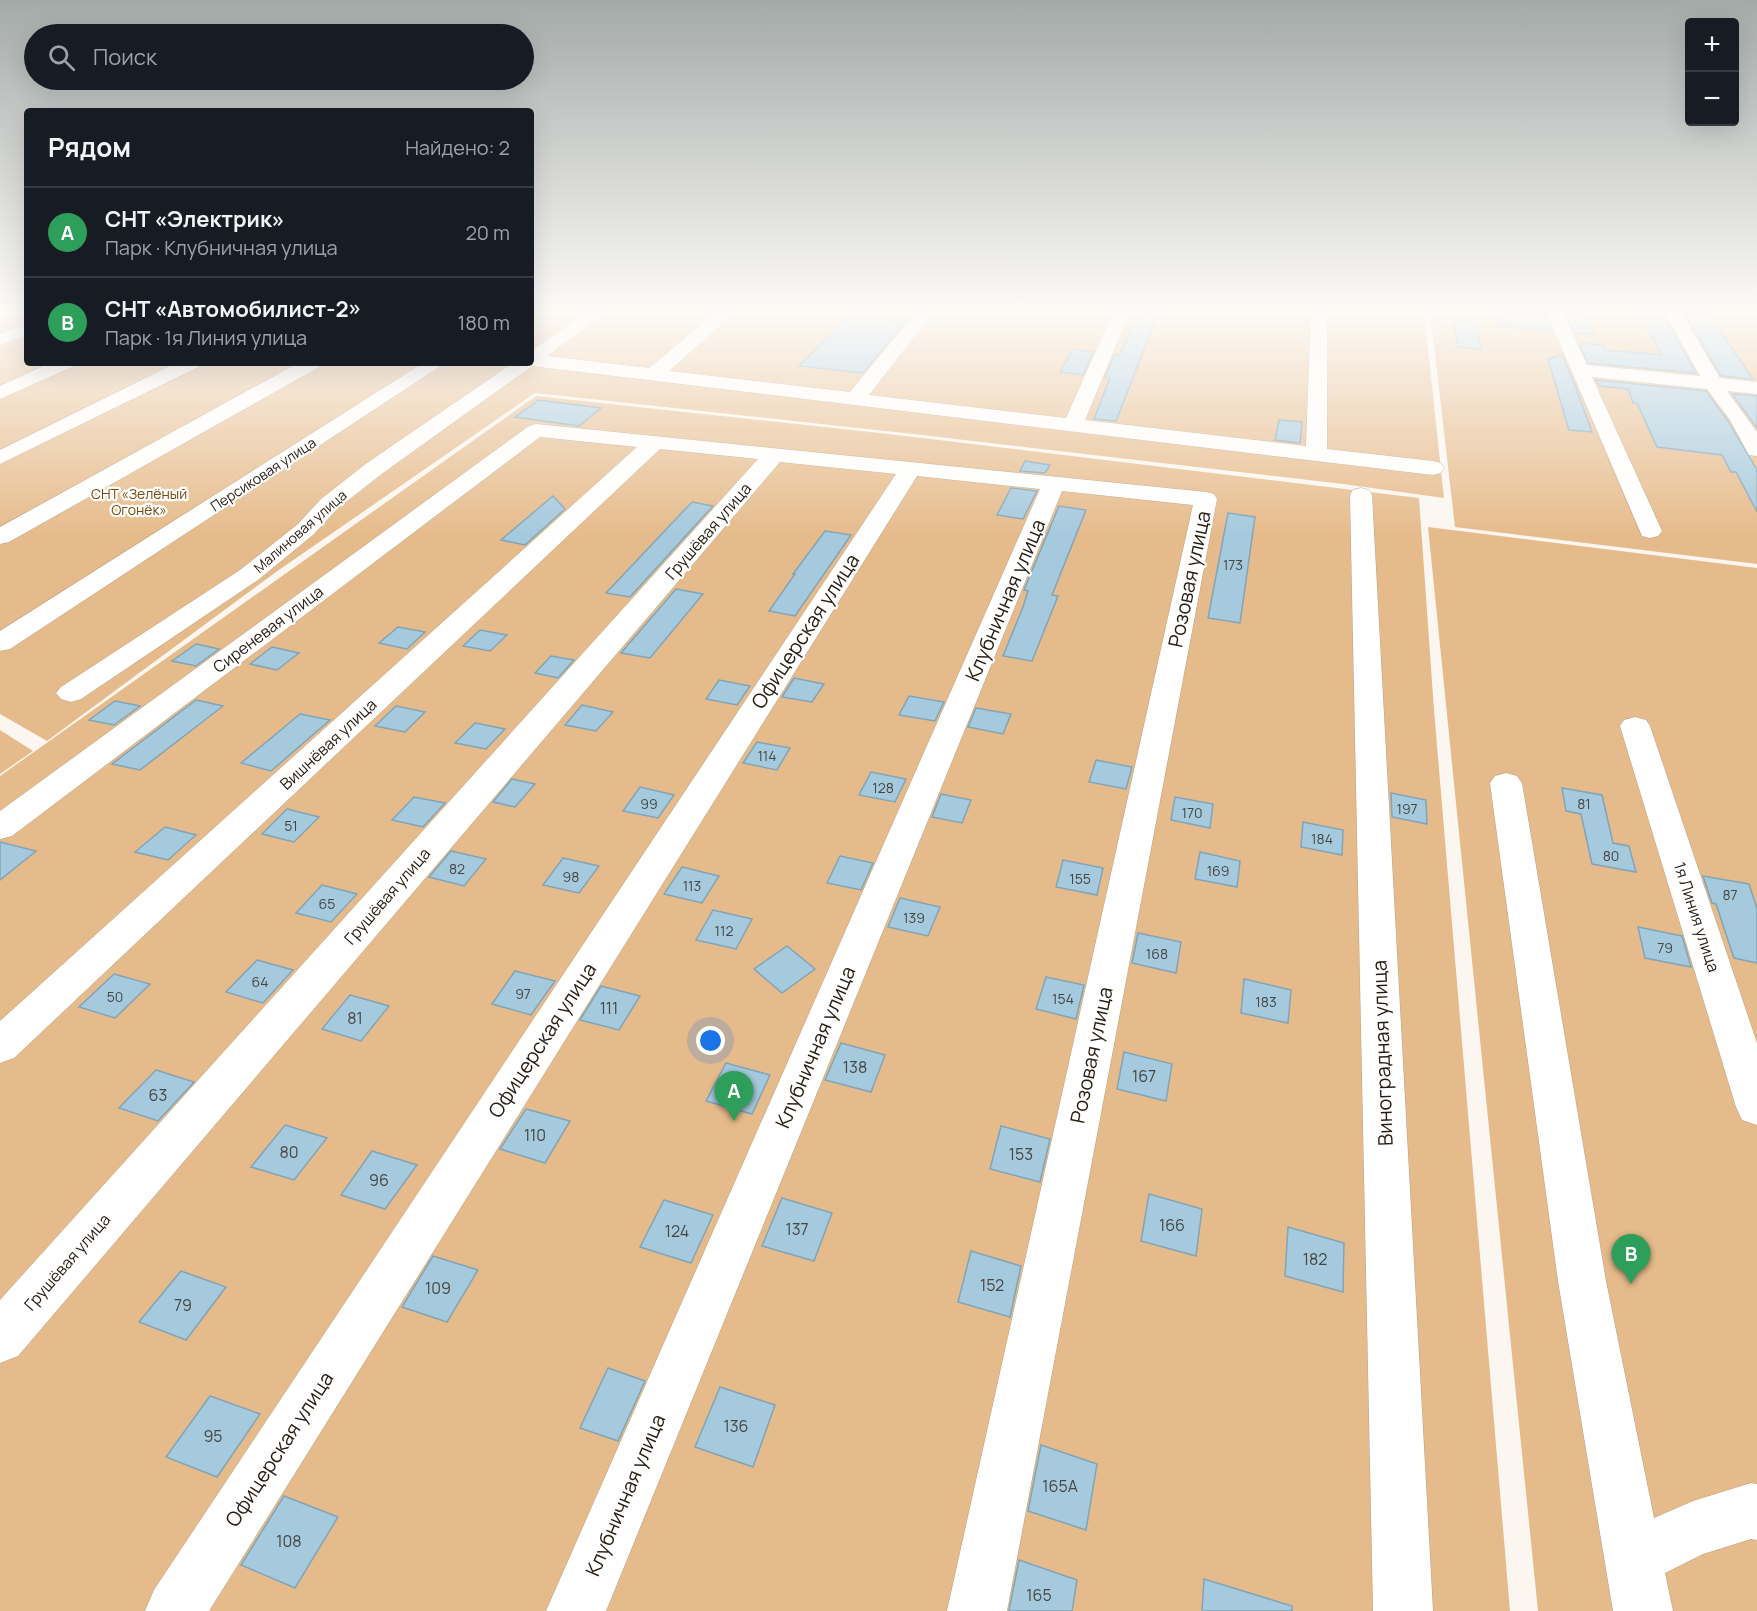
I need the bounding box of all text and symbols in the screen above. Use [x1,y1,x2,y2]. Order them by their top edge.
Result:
map controls [1685,18,1739,126]
button: + [1685,18,1739,72]
search box [24,24,534,90]
icon: search [45,41,78,74]
text: Поиск [93,42,157,72]
button: − [1685,72,1739,126]
text: Рядом [48,129,131,165]
text: Найдено: 2 [405,134,510,161]
text: СНТ «Электрик» [105,204,285,234]
text: A [61,219,74,246]
text: 20 m [465,219,510,246]
text: Парк · Клубничная улица [105,234,338,261]
text: СНТ «Автомобилист-2» [105,294,361,324]
text: B [61,309,74,336]
text: 180 m [457,309,510,336]
text: Парк · 1я Линия улица [105,324,307,351]
street label: Персиковая улица [207,433,319,515]
street label: Грушёвая улица [660,478,756,584]
park label: СНТ «Зелёный Огонёк» [91,484,187,519]
street label: Малиновая улица [249,485,351,577]
street label: Розовая улица [1161,508,1217,650]
street label: Клубничная улица [959,515,1051,685]
street label: Офицерская улица [745,548,865,714]
house number: 173 [1223,555,1243,574]
street label: Сиреневая улица [208,580,328,678]
street label: Вишнёвая улица [275,693,381,795]
house number: 114 [757,746,777,765]
house number: 128 [872,778,894,797]
house number: 99 [640,794,658,813]
house number: 81 [1577,794,1591,813]
house number: 197 [1397,799,1418,818]
house number: 170 [1181,803,1203,822]
house number: 51 [284,816,298,835]
house number: 184 [1311,829,1333,848]
street label: Грушёвая улица [339,843,435,949]
house number: 80 [1603,846,1619,865]
house number: 82 [449,859,465,878]
street label: 1я Линия улица [1669,859,1725,975]
house number: 169 [1207,861,1229,880]
house number: 98 [563,867,579,886]
house number: 155 [1069,869,1091,888]
house number: 113 [683,876,701,895]
house number: 87 [1722,885,1738,904]
house number: 65 [319,894,335,913]
house number: 139 [903,908,925,927]
house number: 112 [715,921,733,940]
house number: 79 [1657,938,1673,957]
house number: 168 [1146,944,1168,963]
street label: Офицерская улица [482,957,602,1123]
street label: Виноградная улица [1365,960,1399,1146]
street label: Клубничная улица [769,962,861,1132]
house number: 64 [252,972,268,991]
house number: 97 [515,984,531,1003]
street label: Розовая улица [1063,984,1119,1126]
house number: 50 [107,987,123,1006]
house number: 154 [1052,989,1074,1008]
house number: 183 [1255,992,1277,1011]
house number: 111 [600,997,618,1019]
house number: 81 [347,1007,363,1029]
your location [696,1026,725,1055]
house number: 138 [843,1056,867,1078]
house number: 167 [1132,1065,1156,1087]
pin: A [714,1072,754,1121]
house number: 63 [149,1084,167,1106]
house number: 110 [524,1124,546,1146]
house number: 80 [279,1141,299,1163]
house number: 153 [1009,1143,1033,1165]
house number: 96 [369,1169,389,1191]
street label: Грушёвая улица [19,1209,115,1315]
house number: 166 [1159,1214,1185,1236]
house number: 137 [785,1218,809,1240]
house number: 124 [665,1220,689,1242]
pin: B [1612,1234,1650,1284]
house number: 182 [1303,1248,1327,1270]
house number: 152 [980,1274,1004,1296]
house number: 109 [425,1277,451,1299]
house number: 79 [174,1294,192,1316]
street label: Офицерская улица [219,1366,339,1532]
street label: Клубничная улица [579,1410,671,1580]
house number: 136 [723,1415,749,1437]
house number: 95 [203,1425,223,1447]
house number: 165А [1042,1475,1078,1497]
house number: 108 [276,1530,302,1552]
house number: 165 [1026,1584,1052,1606]

